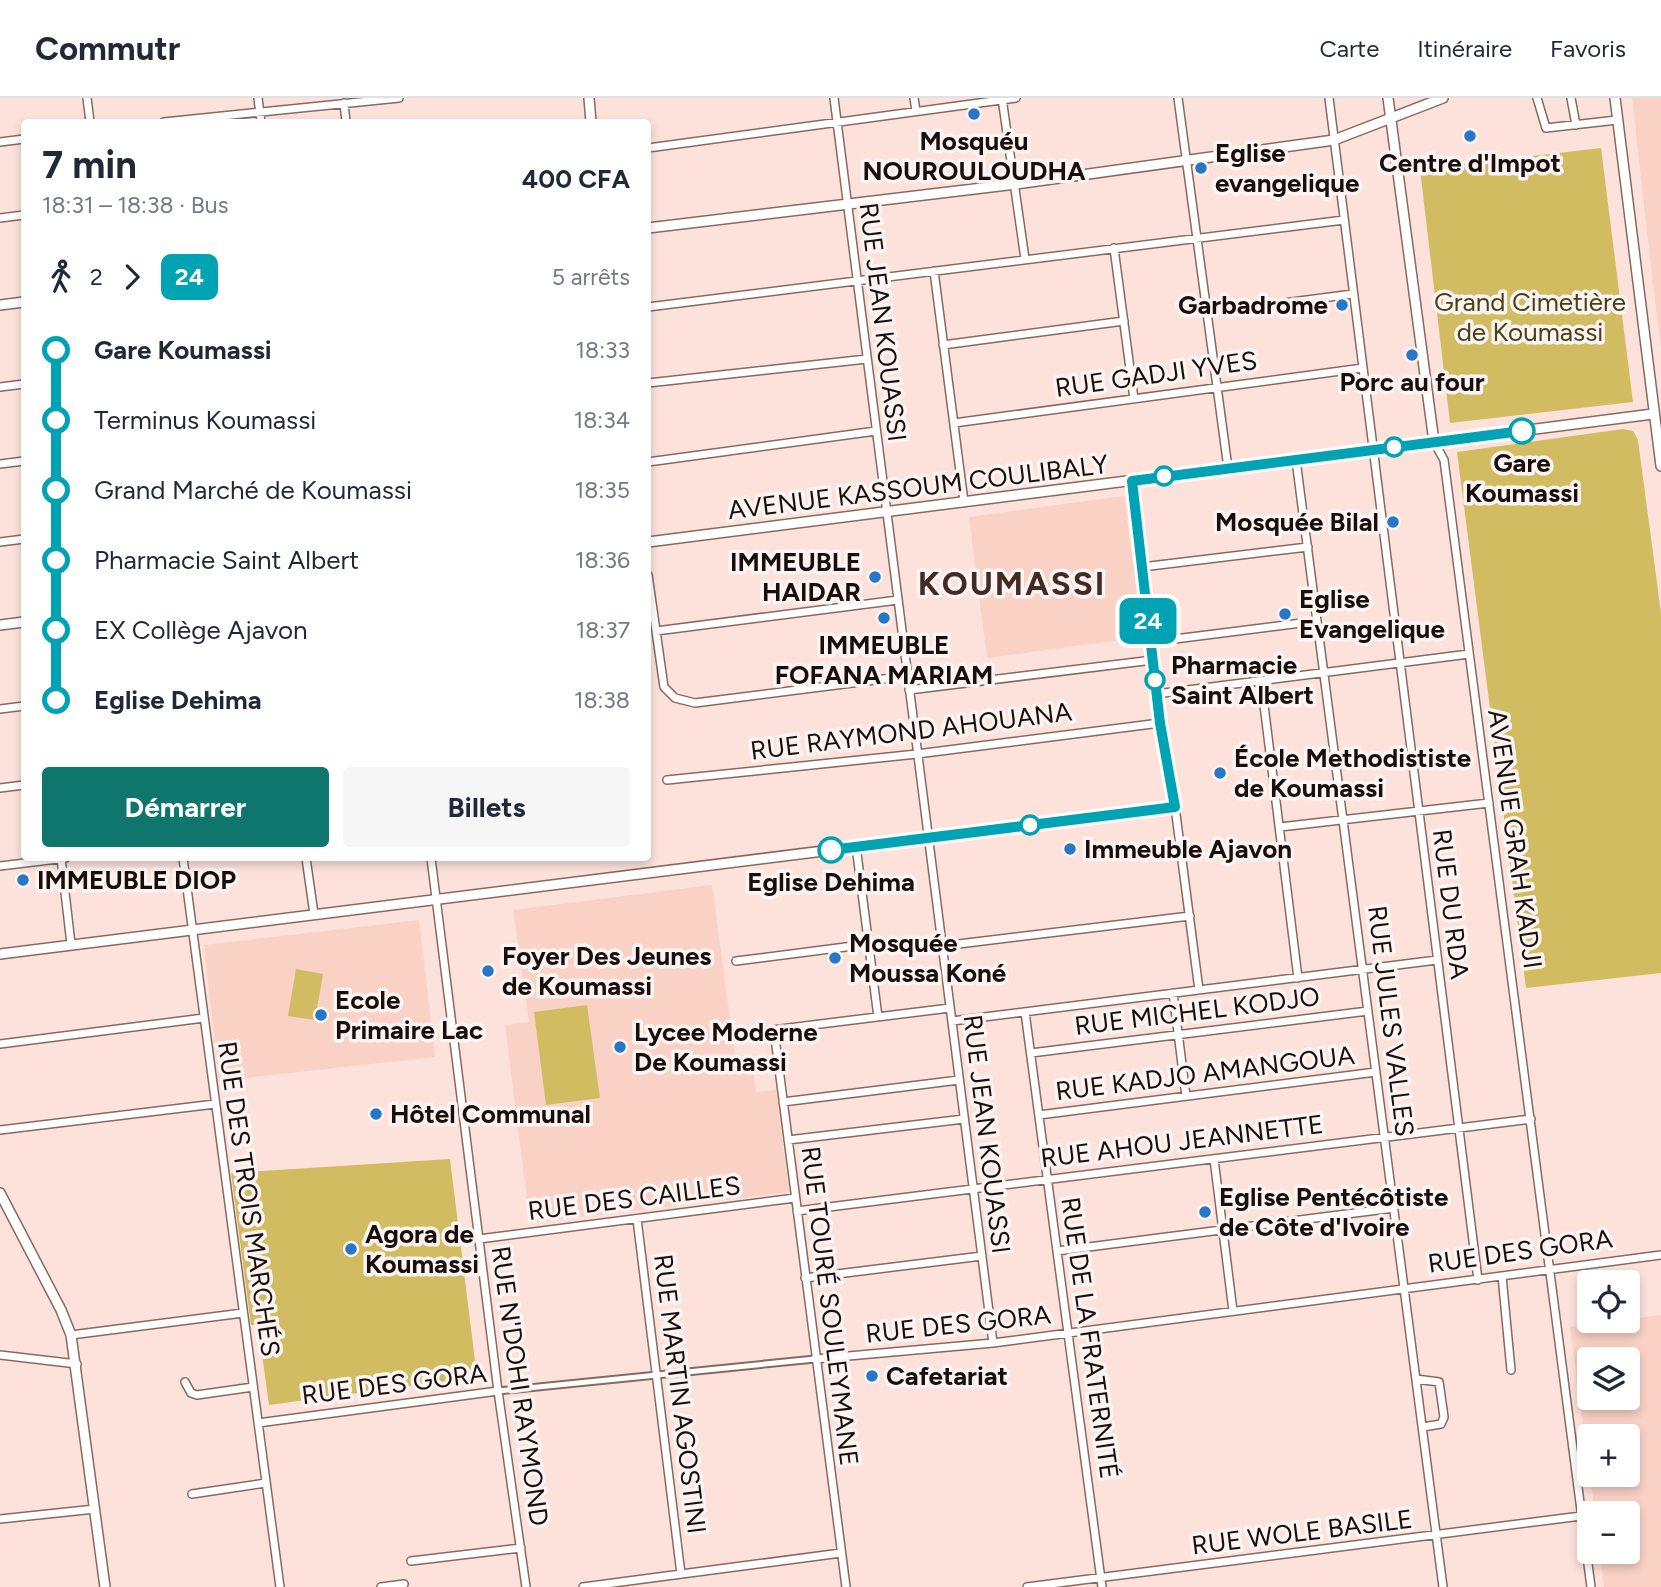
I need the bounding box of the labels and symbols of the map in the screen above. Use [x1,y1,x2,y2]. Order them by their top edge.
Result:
marker: Mosquéu NOUROULOUDHA [966,106,982,122]
place label: Mosquéu NOUROULOUDHA [862,125,1086,187]
marker: Centre d'Impot [1462,128,1478,144]
place label: Eglise evangelique [1215,137,1359,199]
place label: Centre d'Impot [1379,147,1561,179]
marker: Eglise evangelique [1193,160,1209,176]
street label: RUE JEAN KOUASSI [852,201,914,443]
park label: Grand Cimetière de Koumassi [1434,286,1626,348]
place label: Garbadrome [1178,289,1328,321]
marker: Garbadrome [1334,297,1350,313]
street label: RUE GADJI YVES [1053,344,1259,404]
marker: Porc au four [1404,347,1420,363]
place label: Porc au four [1339,366,1485,398]
marker: Gare Koumassi [1509,418,1535,444]
unlabelled marker [1384,437,1404,457]
place label: Gare Koumassi [1465,447,1579,509]
street label: AVENUE KASSOUM COULIBALY [726,448,1110,526]
unlabelled marker [1154,466,1174,486]
place label: Mosquée Bilal [1215,506,1379,538]
marker: Mosquée Bilal [1385,514,1401,530]
place label: IMMEUBLE HAIDAR [730,546,861,608]
district label: KOUMASSI [918,564,1106,603]
marker: IMMEUBLE HAIDAR [867,569,883,585]
place label: Eglise Evangelique [1299,583,1445,645]
line badge: 24 [1116,598,1180,644]
marker: Eglise Evangelique [1277,606,1293,622]
marker: IMMEUBLE FOFANA MARIAM [876,610,892,626]
place label: IMMEUBLE FOFANA MARIAM [775,629,993,691]
place label: Pharmacie Saint Albert [1171,649,1314,711]
marker: Pharmacie Saint Albert [1145,670,1165,690]
street label: RUE RAYMOND AHOUANA [749,695,1074,767]
street label: AVENUE GRAH KADJI [1481,707,1549,971]
place label: École Methodististe de Koumassi [1234,742,1471,804]
marker: École Methodististe de Koumassi [1212,765,1228,781]
unlabelled marker [1020,815,1040,835]
street label: RUE DU RDA [1426,827,1476,981]
place label: Immeuble Ajavon [1084,833,1292,865]
marker: Eglise Dehima [818,837,844,863]
marker: Immeuble Ajavon [1062,841,1078,857]
place label: IMMEUBLE DIOP [37,864,236,896]
place label: Eglise Dehima [747,866,915,898]
marker: IMMEUBLE DIOP [15,872,31,888]
street label: RUE JULES VALLES [1361,904,1421,1138]
place label: Mosquée Moussa Koné [849,927,1006,989]
place label: Foyer Des Jeunes de Koumassi [502,940,711,1002]
marker: Mosquée Moussa Koné [827,950,843,966]
marker: Foyer Des Jeunes de Koumassi [480,963,496,979]
street label: RUE MICHEL KODJO [1073,980,1321,1042]
place label: Ecole Primaire Lac [335,984,483,1046]
marker: Ecole Primaire Lac [313,1007,329,1023]
street label: RUE JEAN KOUASSI [956,1013,1018,1255]
place label: Lycee Moderne De Koumassi [634,1016,818,1078]
street label: RUE DES TROIS MARCHÉS [211,1039,287,1359]
marker: Lycee Moderne De Koumassi [612,1039,628,1055]
street label: RUE KADJO AMANGOUA [1054,1039,1357,1107]
place label: Hôtel Communal [390,1098,591,1130]
marker: Hôtel Communal [368,1106,384,1122]
street label: RUE AHOU JEANNETTE [1039,1108,1325,1174]
street label: RUE TOURÉ SOULEYMANE [795,1144,865,1468]
street label: RUE DES CAILLES [526,1169,742,1227]
place label: Eglise Pentécôtiste de Côte d'Ivoire [1219,1181,1448,1243]
street label: RUE DE LA FRATERNITÉ [1054,1195,1126,1481]
marker: Eglise Pentécôtiste de Côte d'Ivoire [1197,1204,1213,1220]
place label: Agora de Koumassi [365,1218,479,1280]
street label: RUE DES GORA [1426,1222,1615,1280]
marker: Agora de Koumassi [343,1241,359,1257]
street label: RUE N'DOHI RAYMOND [485,1244,555,1528]
street label: RUE MARTIN AGOSTINI [647,1252,713,1536]
street label: RUE DES GORA [864,1298,1053,1350]
street label: RUE DES GORA [300,1357,489,1411]
place label: Cafetariat [886,1360,1008,1392]
marker: Cafetariat [864,1368,880,1384]
street label: RUE WOLE BASILE [1190,1503,1414,1561]

